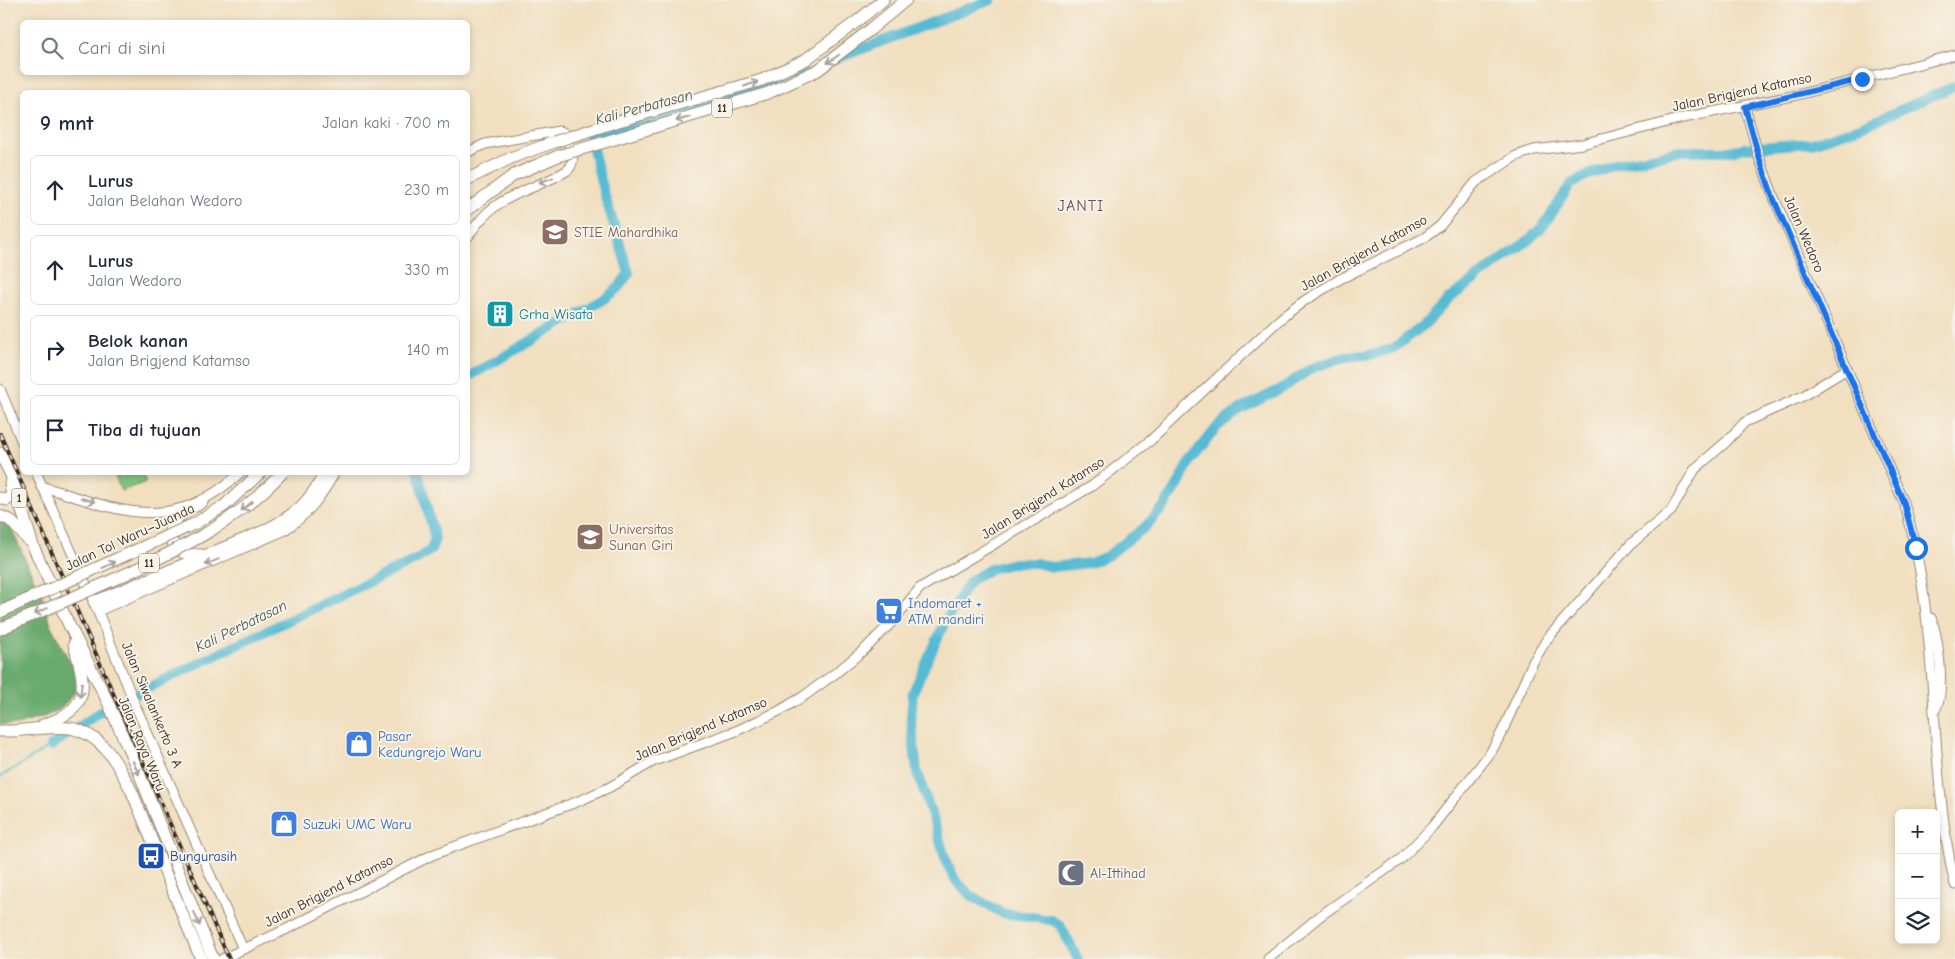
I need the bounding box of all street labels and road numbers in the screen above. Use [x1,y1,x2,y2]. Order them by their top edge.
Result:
street label: Jalan Brigjend Katamso [1671,69,1813,115]
road number: 11 [712,99,732,118]
street label: Jalan Wedoro [1780,193,1828,275]
street label: Jalan Brigjend Katamso [1298,211,1430,295]
street label: Jalan Brigjend Katamso [978,453,1108,543]
road number: 1 [12,488,26,508]
street label: Jalan Tol Waru–Juanda [63,500,197,574]
road number: 11 [139,554,159,572]
street label: Jalan Siwalankerto 3 A [118,639,186,771]
street label: Jalan Brigjend Katamso [632,693,770,765]
street label: Jalan Raya Waru [114,694,170,794]
street label: Jalan Brigjend Katamso [262,851,396,931]

